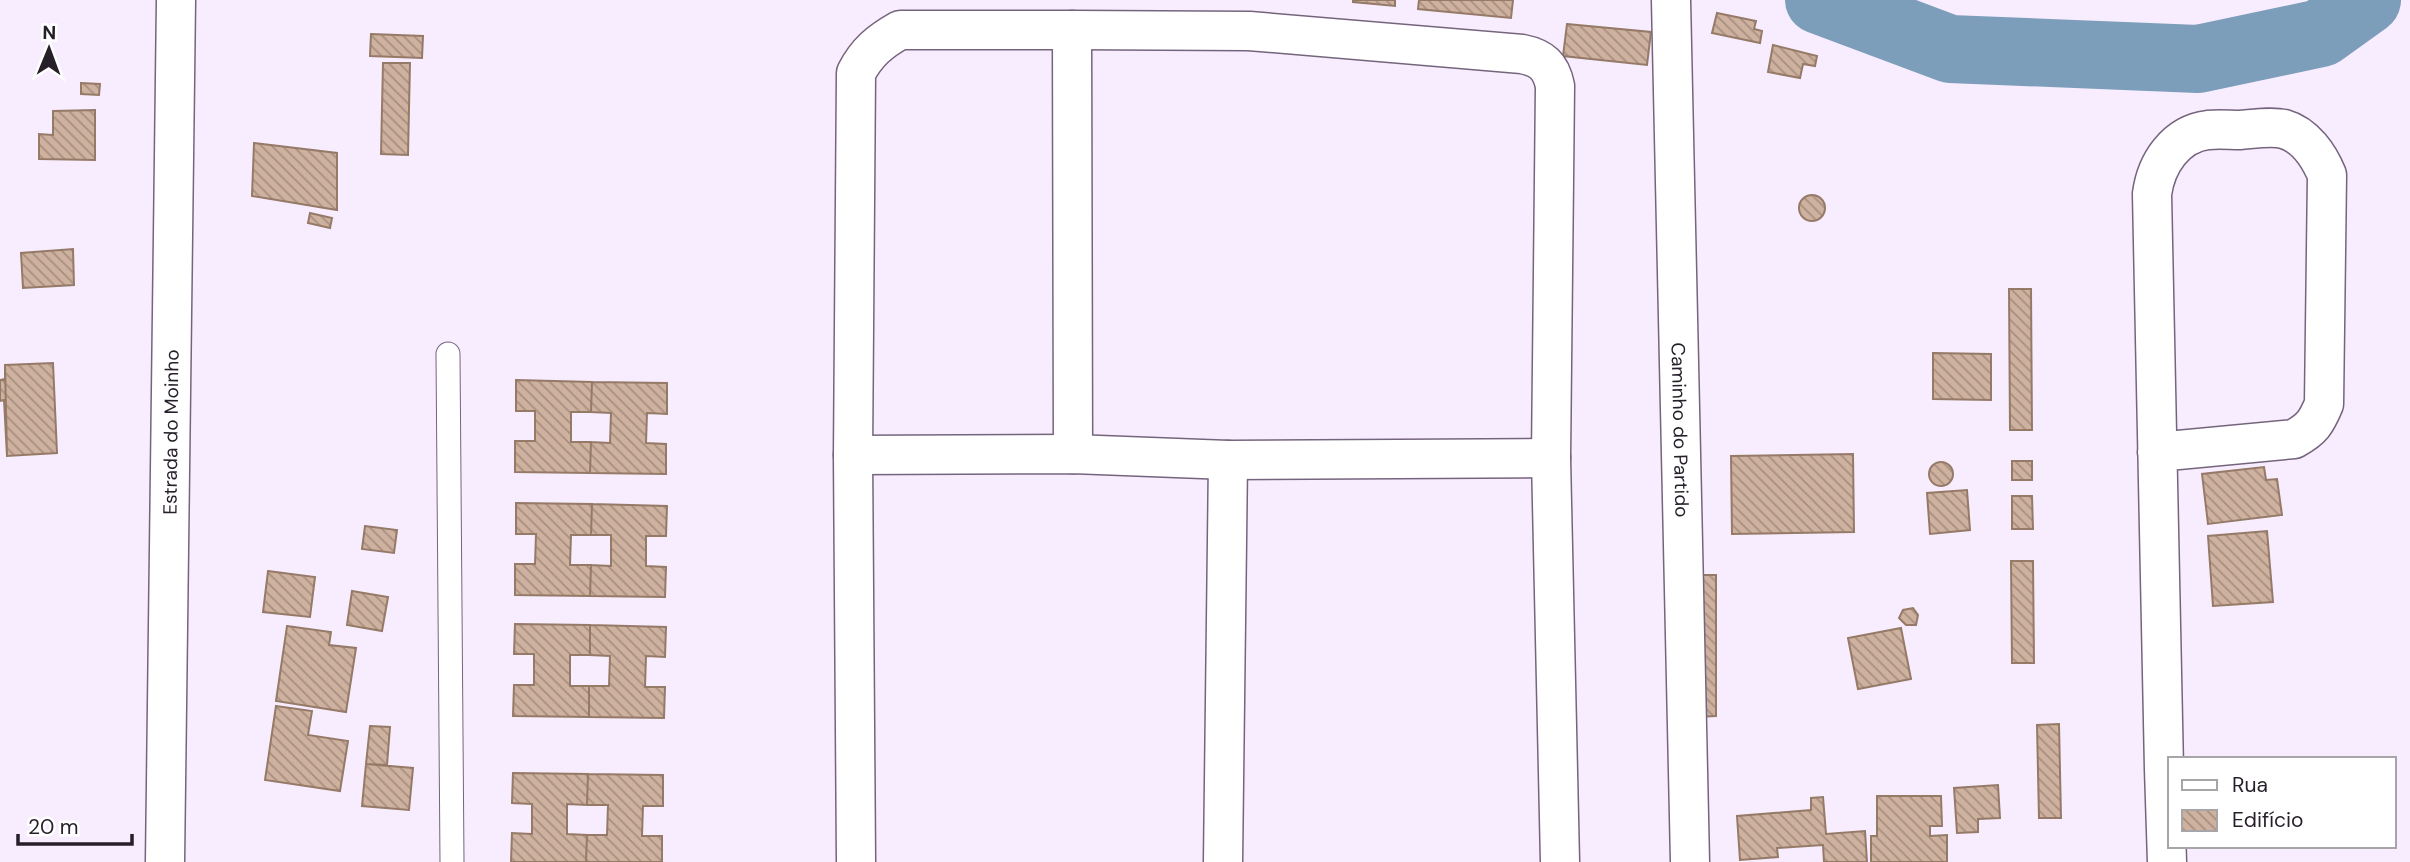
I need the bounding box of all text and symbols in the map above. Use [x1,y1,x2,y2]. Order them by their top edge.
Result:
north arrow [14,14,84,84]
text: N [42,20,56,45]
street label: Caminho do Partido [1666,342,1694,518]
street label: Estrada do Moinho [157,349,185,515]
legend [2168,757,2396,848]
text: Rua [2232,771,2268,799]
scale bar [18,802,131,846]
text: Edifício [2232,806,2303,834]
text: 20 m [28,813,79,841]

